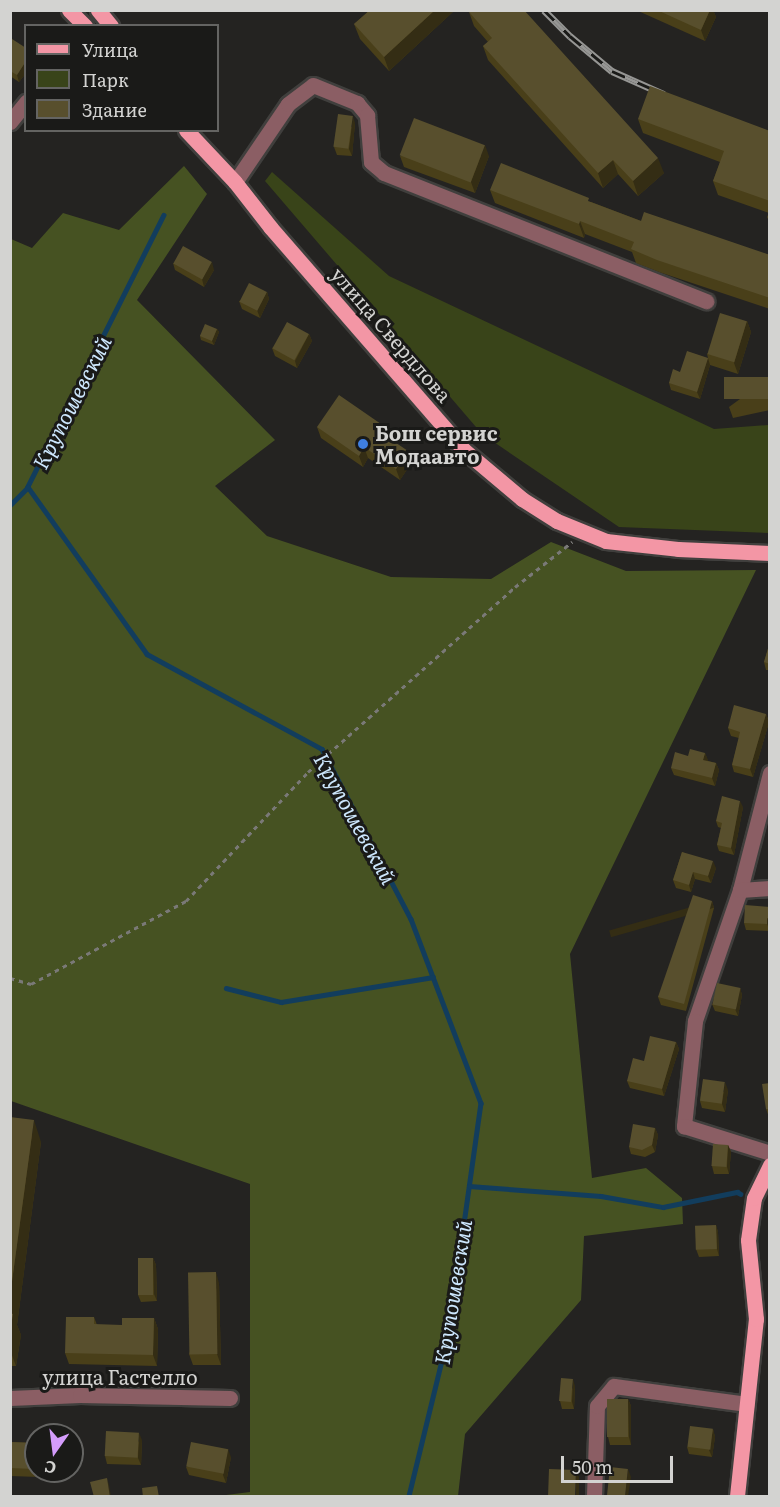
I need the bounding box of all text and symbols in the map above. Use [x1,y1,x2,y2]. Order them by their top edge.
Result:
legend [24,24,219,132]
text: Улица [82,36,138,63]
text: Парк [82,66,129,93]
text: Здание [82,96,147,123]
street label: улица Свердлова [327,262,457,406]
water label: Крупошевский [27,331,115,473]
place label: Бош сервис Модаавто [375,420,498,467]
marker: Бош сервис Модаавто [356,437,370,451]
water label: Крупошевский [310,748,402,888]
water label: Крупошевский [428,1218,476,1366]
street label: улица Гастелло [42,1364,198,1388]
north arrow [24,1423,84,1483]
scale bar [564,1444,676,1482]
text: 50 m [572,1453,613,1480]
text: С [42,1456,59,1482]

